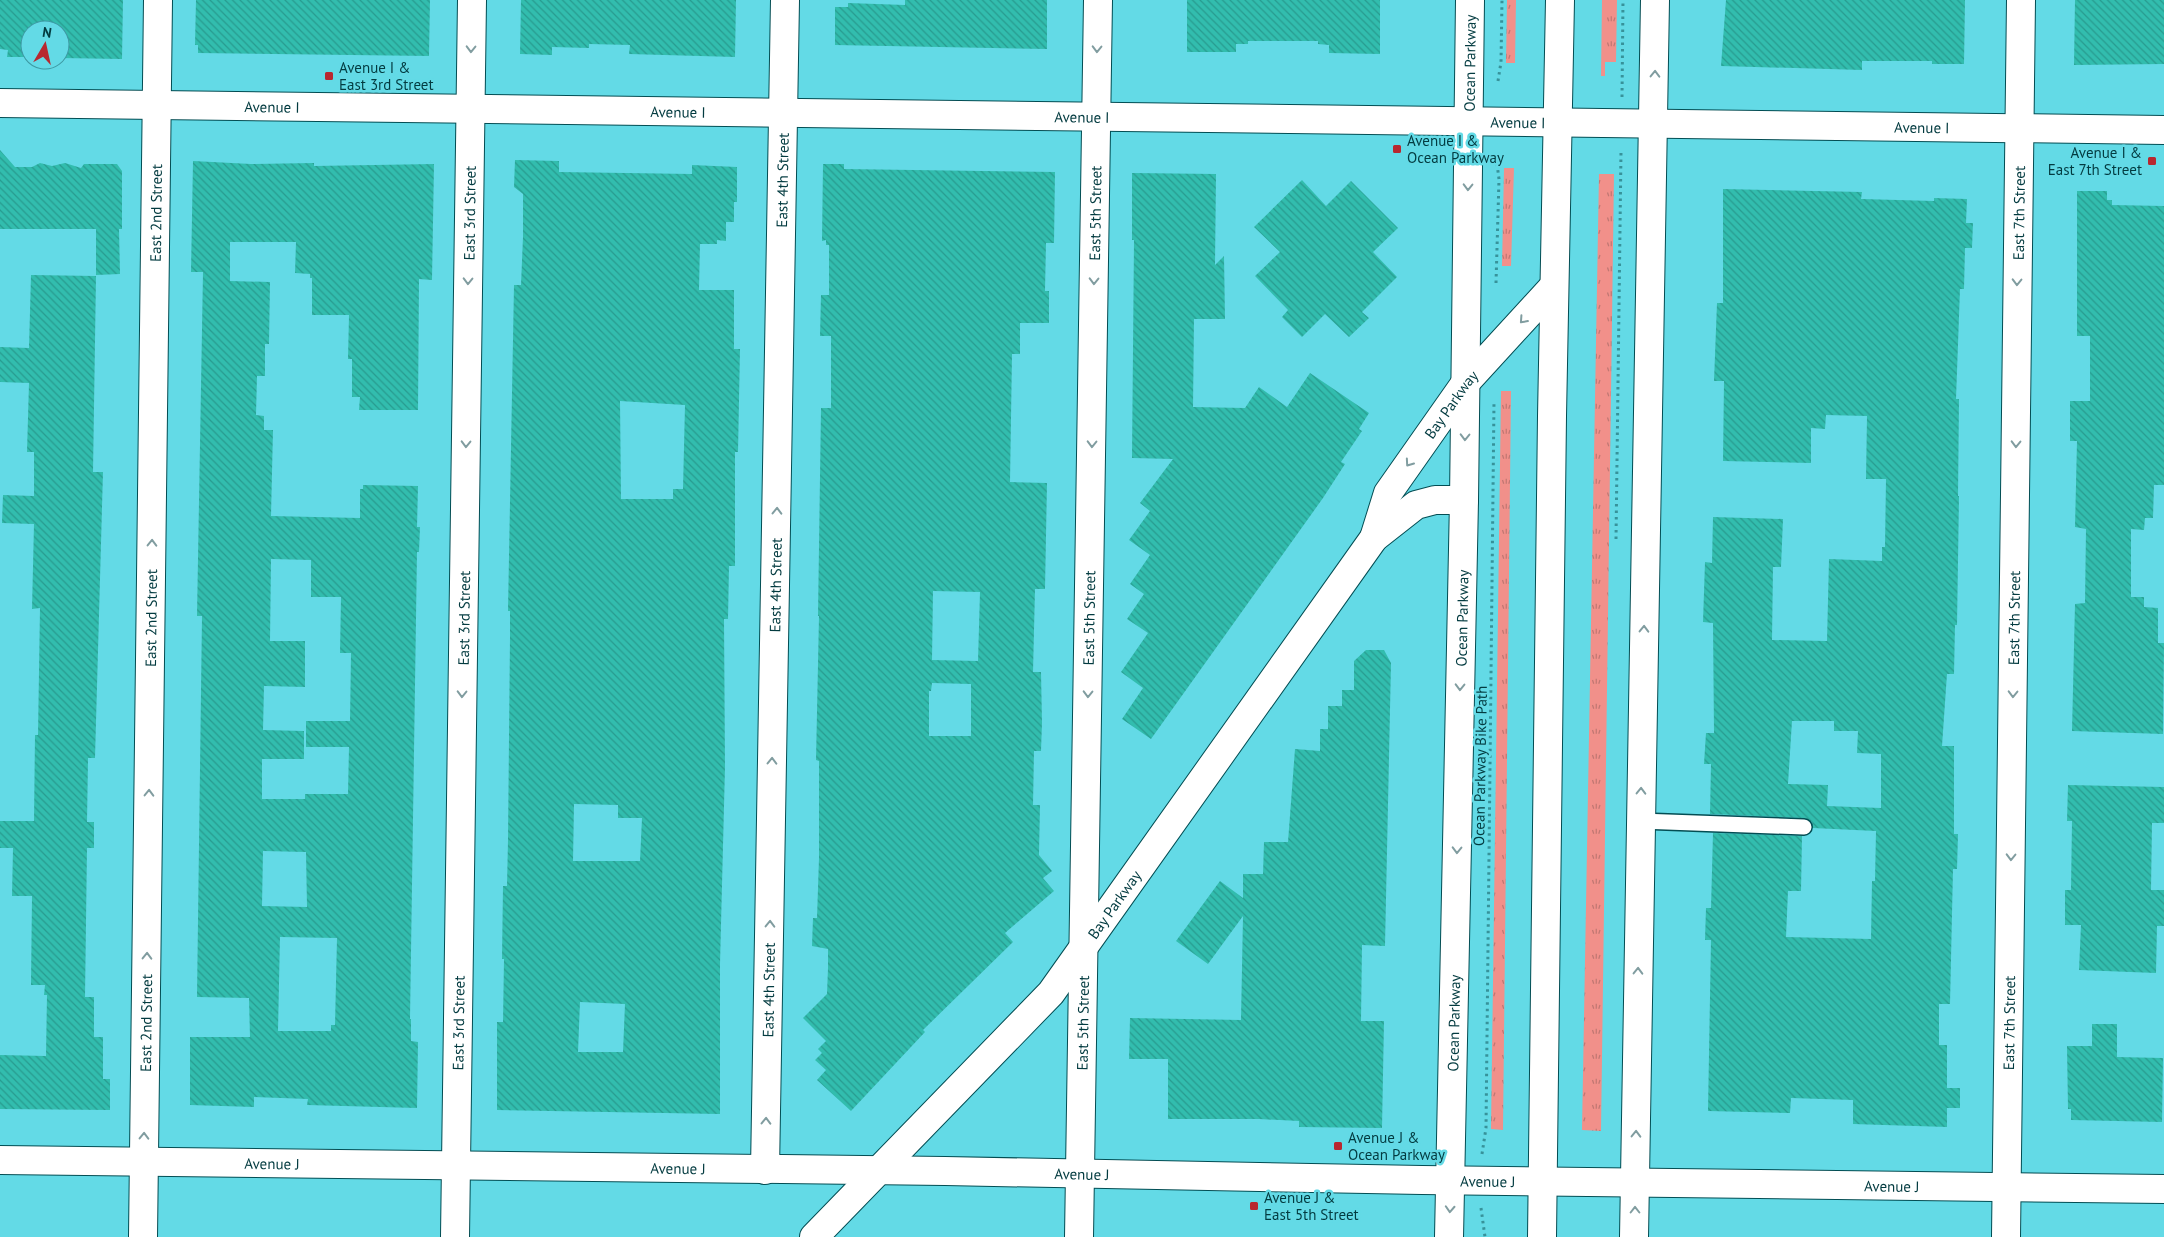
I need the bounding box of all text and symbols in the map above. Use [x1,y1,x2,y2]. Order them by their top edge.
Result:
street label: Ocean Parkway [1459,15,1479,112]
north arrow [20,20,70,70]
text: N [41,23,53,42]
one-way arrow [466,45,476,53]
one-way arrow [1092,45,1102,53]
place label: Avenue I & East 3rd Street [339,58,434,94]
marker: Avenue I & East 3rd Street [323,70,335,82]
one-way arrow [1650,70,1660,78]
street label: Avenue I [244,97,300,116]
street label: Avenue I [650,102,706,121]
street label: Avenue I [1054,107,1110,126]
street label: Avenue I [1490,112,1546,132]
street label: Avenue I [1894,117,1950,137]
place label: Avenue I & Ocean Parkway [1407,131,1504,167]
street label: East 4th Street [772,133,792,228]
marker: Avenue I & Ocean Parkway [1391,143,1403,155]
place label: Avenue I & East 7th Street [2048,143,2142,179]
marker: Avenue I & East 7th Street [2146,155,2158,167]
street label: East 2nd Street [145,164,166,262]
street label: East 3rd Street [459,166,479,261]
street label: East 5th Street [1084,166,1105,261]
street label: East 7th Street [2008,166,2028,260]
one-way arrow [1463,184,1473,191]
one-way arrow [463,278,473,285]
one-way arrow [1089,278,1099,285]
one-way arrow [2012,278,2023,286]
one-way arrow [1519,315,1528,324]
street label: Bay Parkway [1420,366,1482,442]
one-way arrow [1460,434,1470,441]
one-way arrow [461,440,471,448]
one-way arrow [1087,440,1097,448]
one-way arrow [2010,441,2021,449]
one-way arrow [1406,457,1415,467]
one-way arrow [772,507,782,514]
street label: East 4th Street [765,538,785,633]
one-way arrow [147,539,157,547]
street label: East 2nd Street [140,569,161,667]
street label: Ocean Parkway [1451,569,1472,667]
street label: East 3rd Street [453,571,474,666]
street label: East 5th Street [1078,571,1099,666]
street label: East 7th Street [2003,571,2024,665]
one-way arrow [1639,625,1649,632]
one-way arrow [1455,683,1466,691]
street label: Ocean Parkway Bike Path [1469,686,1491,846]
one-way arrow [457,690,467,698]
one-way arrow [1083,690,1093,698]
one-way arrow [2008,691,2018,699]
one-way arrow [767,757,777,764]
one-way arrow [1636,787,1646,795]
one-way arrow [143,789,154,797]
one-way arrow [1452,846,1463,854]
one-way arrow [2006,854,2016,861]
street label: Bay Parkway [1083,866,1145,942]
one-way arrow [764,919,775,927]
street label: East 4th Street [758,942,778,1038]
one-way arrow [141,952,152,960]
one-way arrow [1633,967,1643,975]
street label: East 2nd Street [136,974,156,1072]
street label: Ocean Parkway [1443,974,1464,1072]
street label: East 5th Street [1072,975,1093,1071]
street label: East 3rd Street [448,976,468,1070]
street label: East 7th Street [1999,976,2019,1070]
one-way arrow [761,1117,771,1124]
place label: Avenue J & Ocean Parkway [1348,1128,1445,1164]
one-way arrow [1630,1130,1641,1138]
one-way arrow [139,1132,149,1140]
marker: Avenue J & Ocean Parkway [1332,1140,1344,1152]
street label: Avenue J [244,1153,300,1173]
street label: Avenue J [650,1158,706,1178]
street label: Avenue J [1054,1164,1110,1184]
street label: Avenue J [1460,1171,1516,1191]
street label: Avenue J [1864,1176,1920,1196]
place label: Avenue J & East 5th Street [1264,1188,1359,1224]
marker: Avenue J & East 5th Street [1248,1200,1260,1212]
one-way arrow [1444,1205,1455,1213]
one-way arrow [1629,1206,1640,1214]

